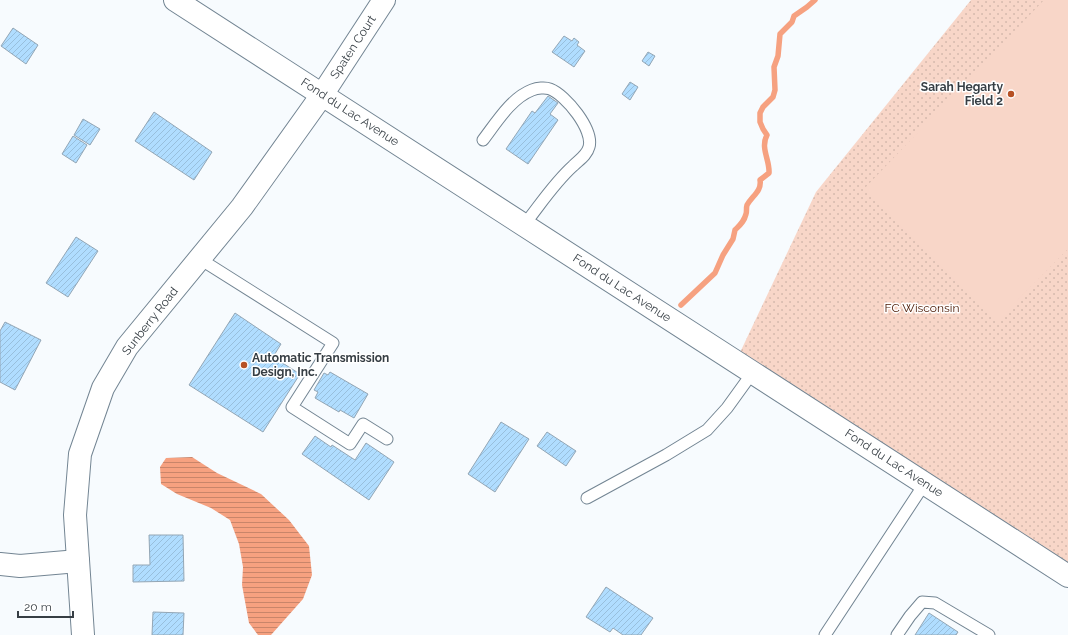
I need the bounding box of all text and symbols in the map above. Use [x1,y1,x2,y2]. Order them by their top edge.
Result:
street label: Spaten Court [327,13,379,81]
street label: Fond du Lac Avenue [298,75,402,149]
place label: Sarah Hegarty Field 2 [921,80,1003,108]
marker: Sarah Hegarty Field 2 [1006,89,1016,99]
street label: Fond du Lac Avenue [570,251,674,325]
street label: Sunberry Road [119,284,181,358]
park label: FC Wisconsin [885,301,959,315]
place label: Automatic Transmission Design, Inc. [252,351,389,379]
marker: Automatic Transmission Design, Inc. [239,360,249,370]
street label: Fond du Lac Avenue [842,426,946,500]
scale bar [18,593,73,619]
text: 20 m [24,600,52,614]

